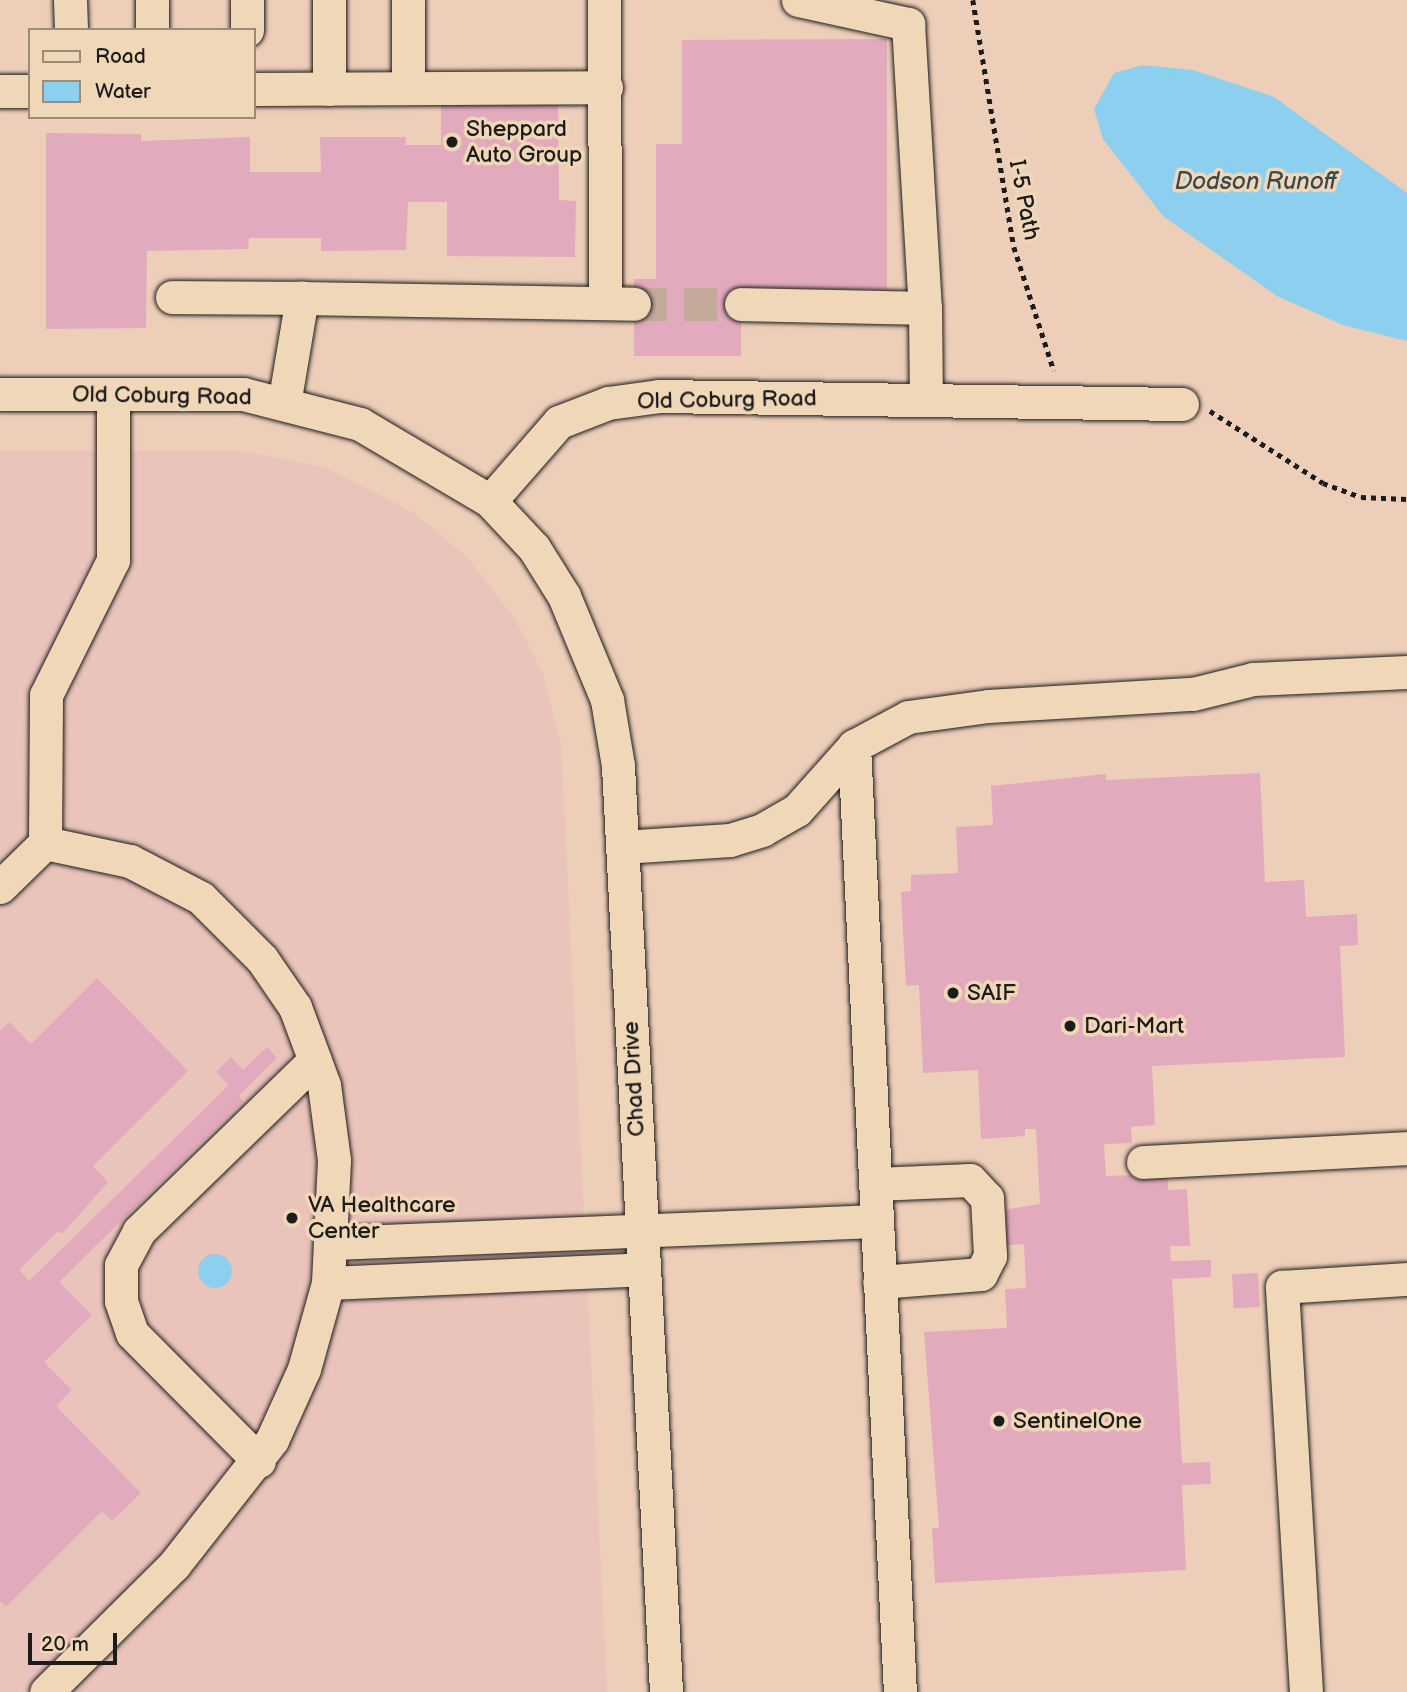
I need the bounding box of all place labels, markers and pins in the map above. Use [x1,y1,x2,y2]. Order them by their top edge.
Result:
place label: Sheppard Auto Group [466,115,582,169]
marker: Sheppard Auto Group [444,134,460,150]
place label: SAIF [967,979,1016,1007]
marker: SAIF [945,985,961,1001]
place label: Dari-Mart [1084,1012,1184,1040]
marker: Dari-Mart [1062,1018,1078,1034]
place label: VA Healthcare Center [308,1191,456,1245]
marker: VA Healthcare Center [282,1208,302,1228]
place label: SentinelOne [1013,1407,1142,1435]
marker: SentinelOne [991,1413,1007,1429]

